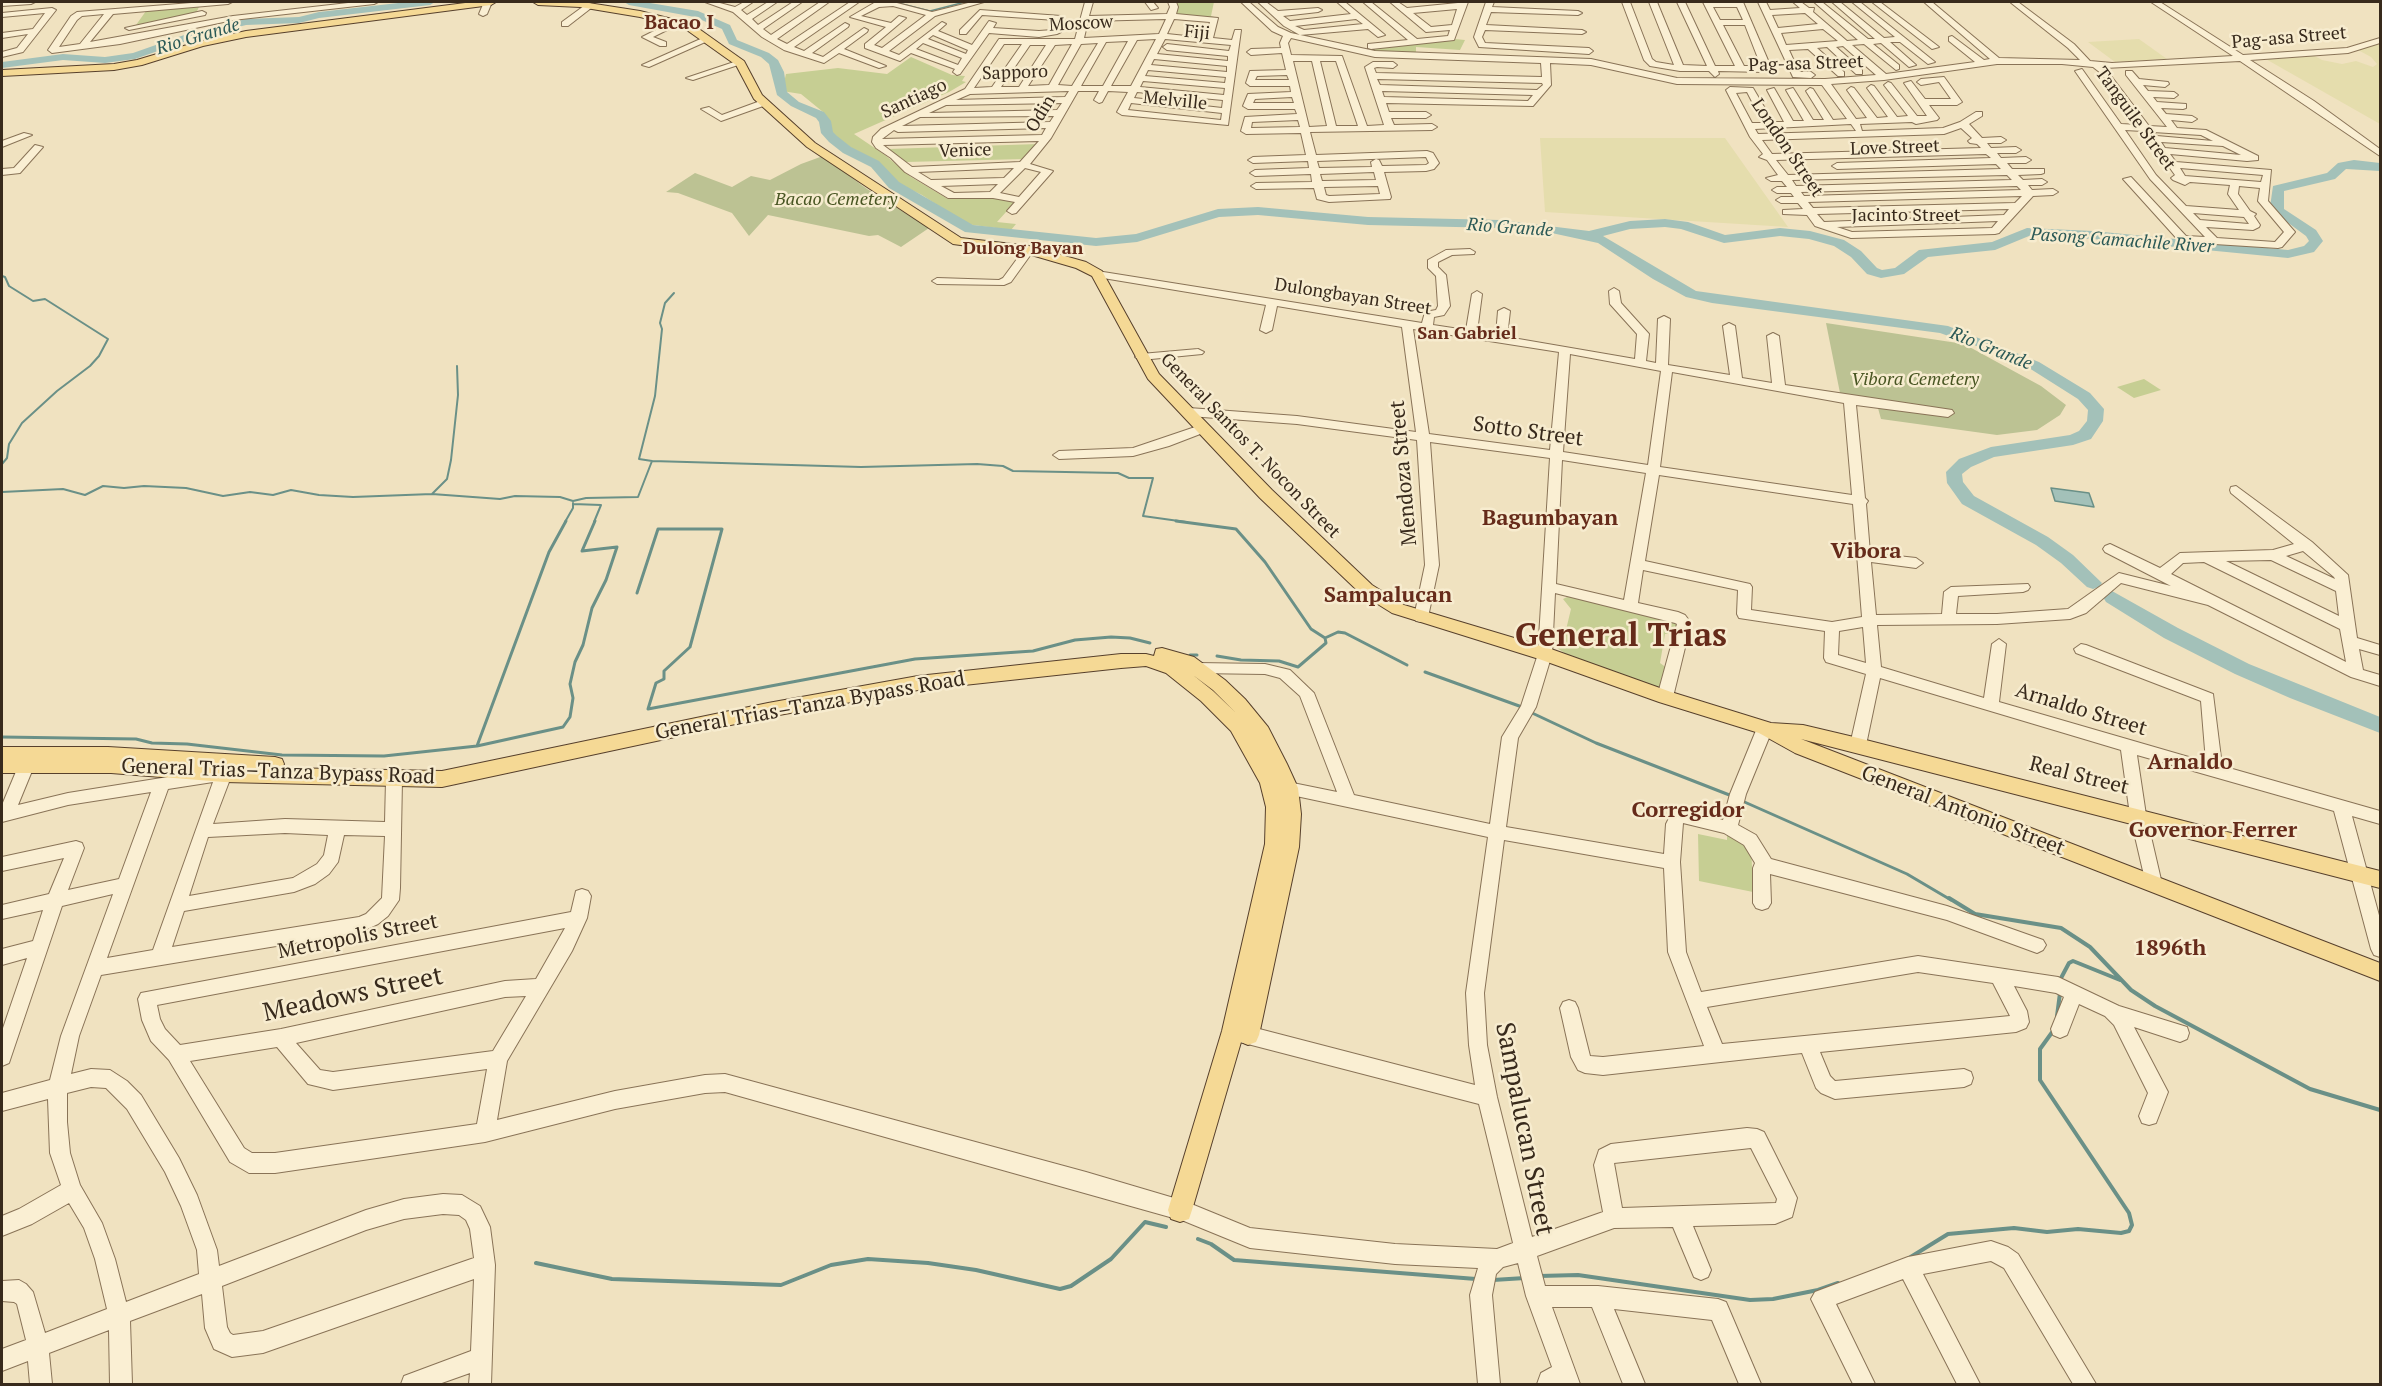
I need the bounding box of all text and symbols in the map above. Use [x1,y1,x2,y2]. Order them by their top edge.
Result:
district label: Bacao I [644,11,714,35]
street label: Moscow [1048,12,1114,36]
water label: Rio Grande [154,14,242,60]
street label: Fiji [1183,21,1211,45]
street label: Pag-asa Street [2231,22,2347,54]
street label: Pag-asa Street [1748,51,1864,77]
street label: Sapporo [982,61,1048,85]
street label: Tanguile Street [2090,63,2180,175]
street label: Santiago [878,74,950,124]
street label: Melville [1142,87,1208,115]
street label: Odin [1022,92,1060,136]
street label: London Street [1746,95,1828,201]
street label: Love Street [1850,136,1940,160]
street label: Venice [938,139,992,163]
park label: Bacao Cemetery [775,189,897,211]
street label: Jacinto Street [1852,205,1960,227]
water label: Rio Grande [1466,214,1554,242]
water label: Pasong Camachile River [2030,224,2214,258]
district label: Dulong Bayan [963,238,1083,260]
street label: Dulongbayan Street [1273,274,1433,320]
district label: San Gabriel [1417,323,1517,345]
water label: Rio Grande [1947,323,2035,375]
street label: General Santos T. Nocon Street [1156,349,1344,543]
park label: Vibora Cemetery [1851,369,1979,391]
street label: Mendoza Street [1385,399,1423,547]
street label: Sotto Street [1471,412,1585,452]
district label: Bagumbayan [1482,506,1618,532]
district label: Vibora [1830,539,1902,565]
district label: Sampalucan [1324,583,1452,609]
district label: General Trias [1515,617,1727,657]
street label: General Trias–Tanza Bypass Road [653,666,967,746]
street label: Arnaldo Street [2012,678,2150,742]
district label: Arnaldo [2147,750,2233,776]
street label: Real Street [2027,751,2131,801]
street label: General Trias–Tanza Bypass Road [121,754,435,790]
street label: General Antonio Street [1858,761,2068,861]
district label: Corregidor [1631,798,1745,824]
district label: Governor Ferrer [2129,818,2297,844]
street label: Metropolis Street [276,909,440,965]
district label: 1896th [2134,936,2206,962]
street label: Meadows Street [260,961,446,1029]
street label: Sampalucan Street [1488,1020,1560,1238]

